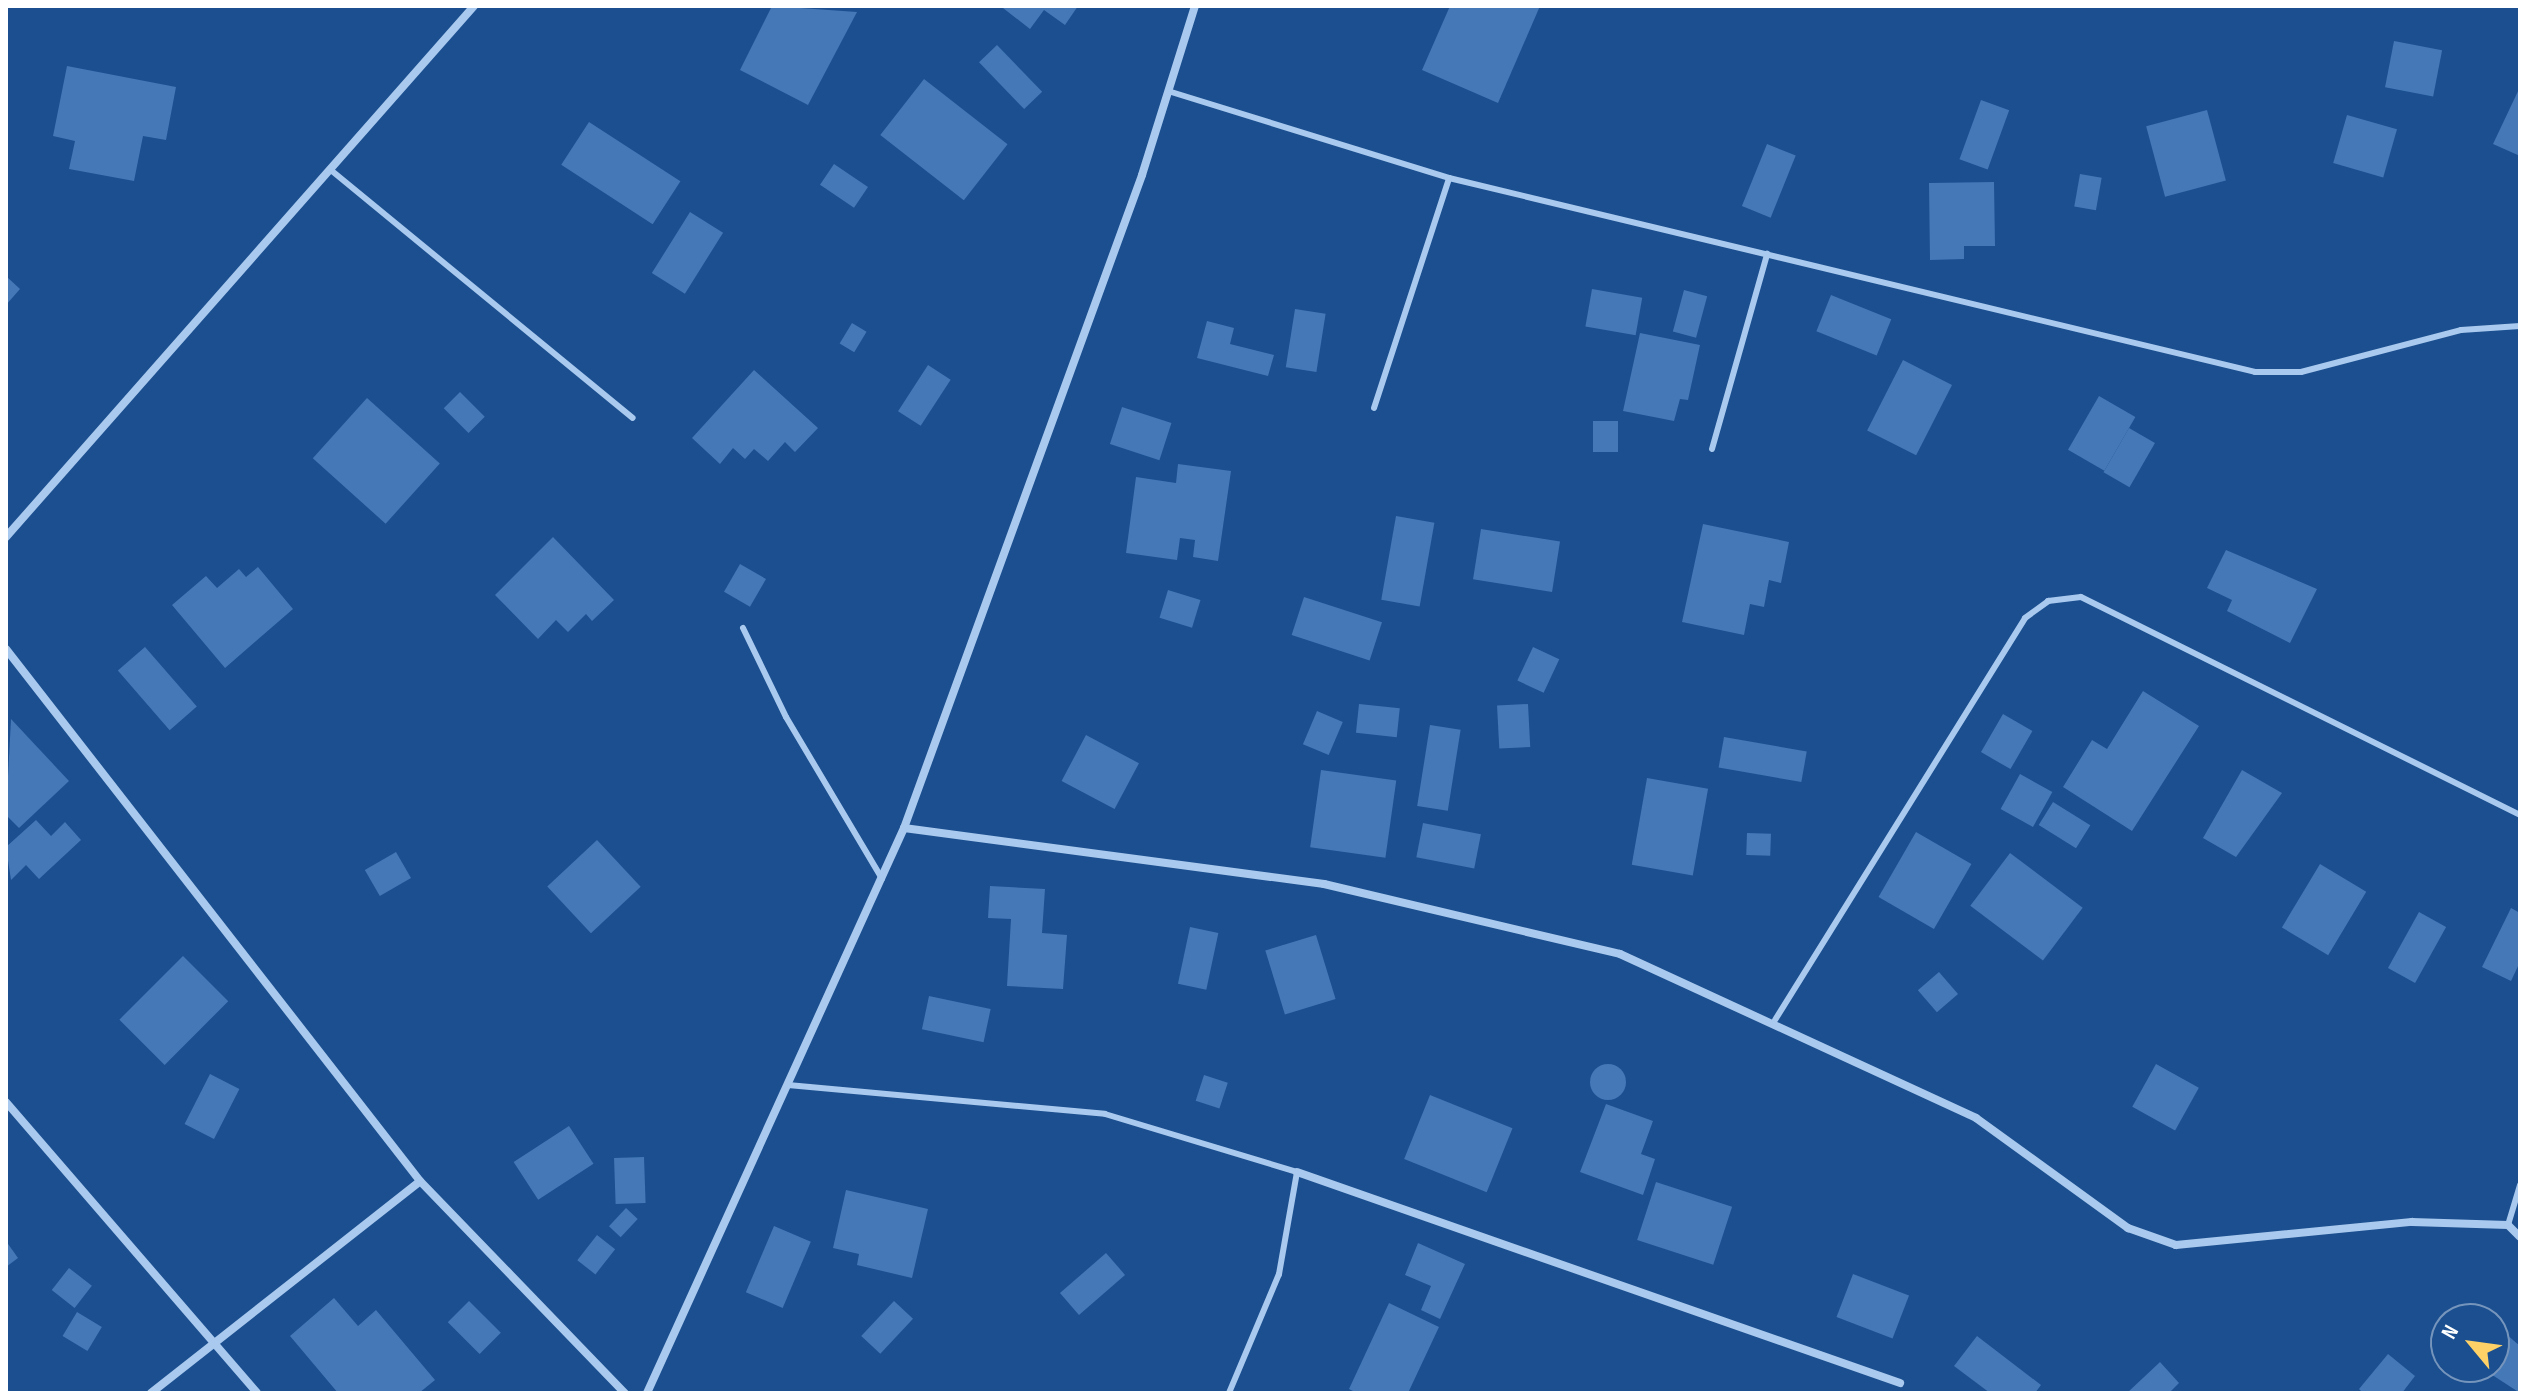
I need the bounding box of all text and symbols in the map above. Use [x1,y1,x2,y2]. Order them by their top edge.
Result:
north arrow [2430,1303,2510,1383]
text: N [2436,1320,2465,1344]

